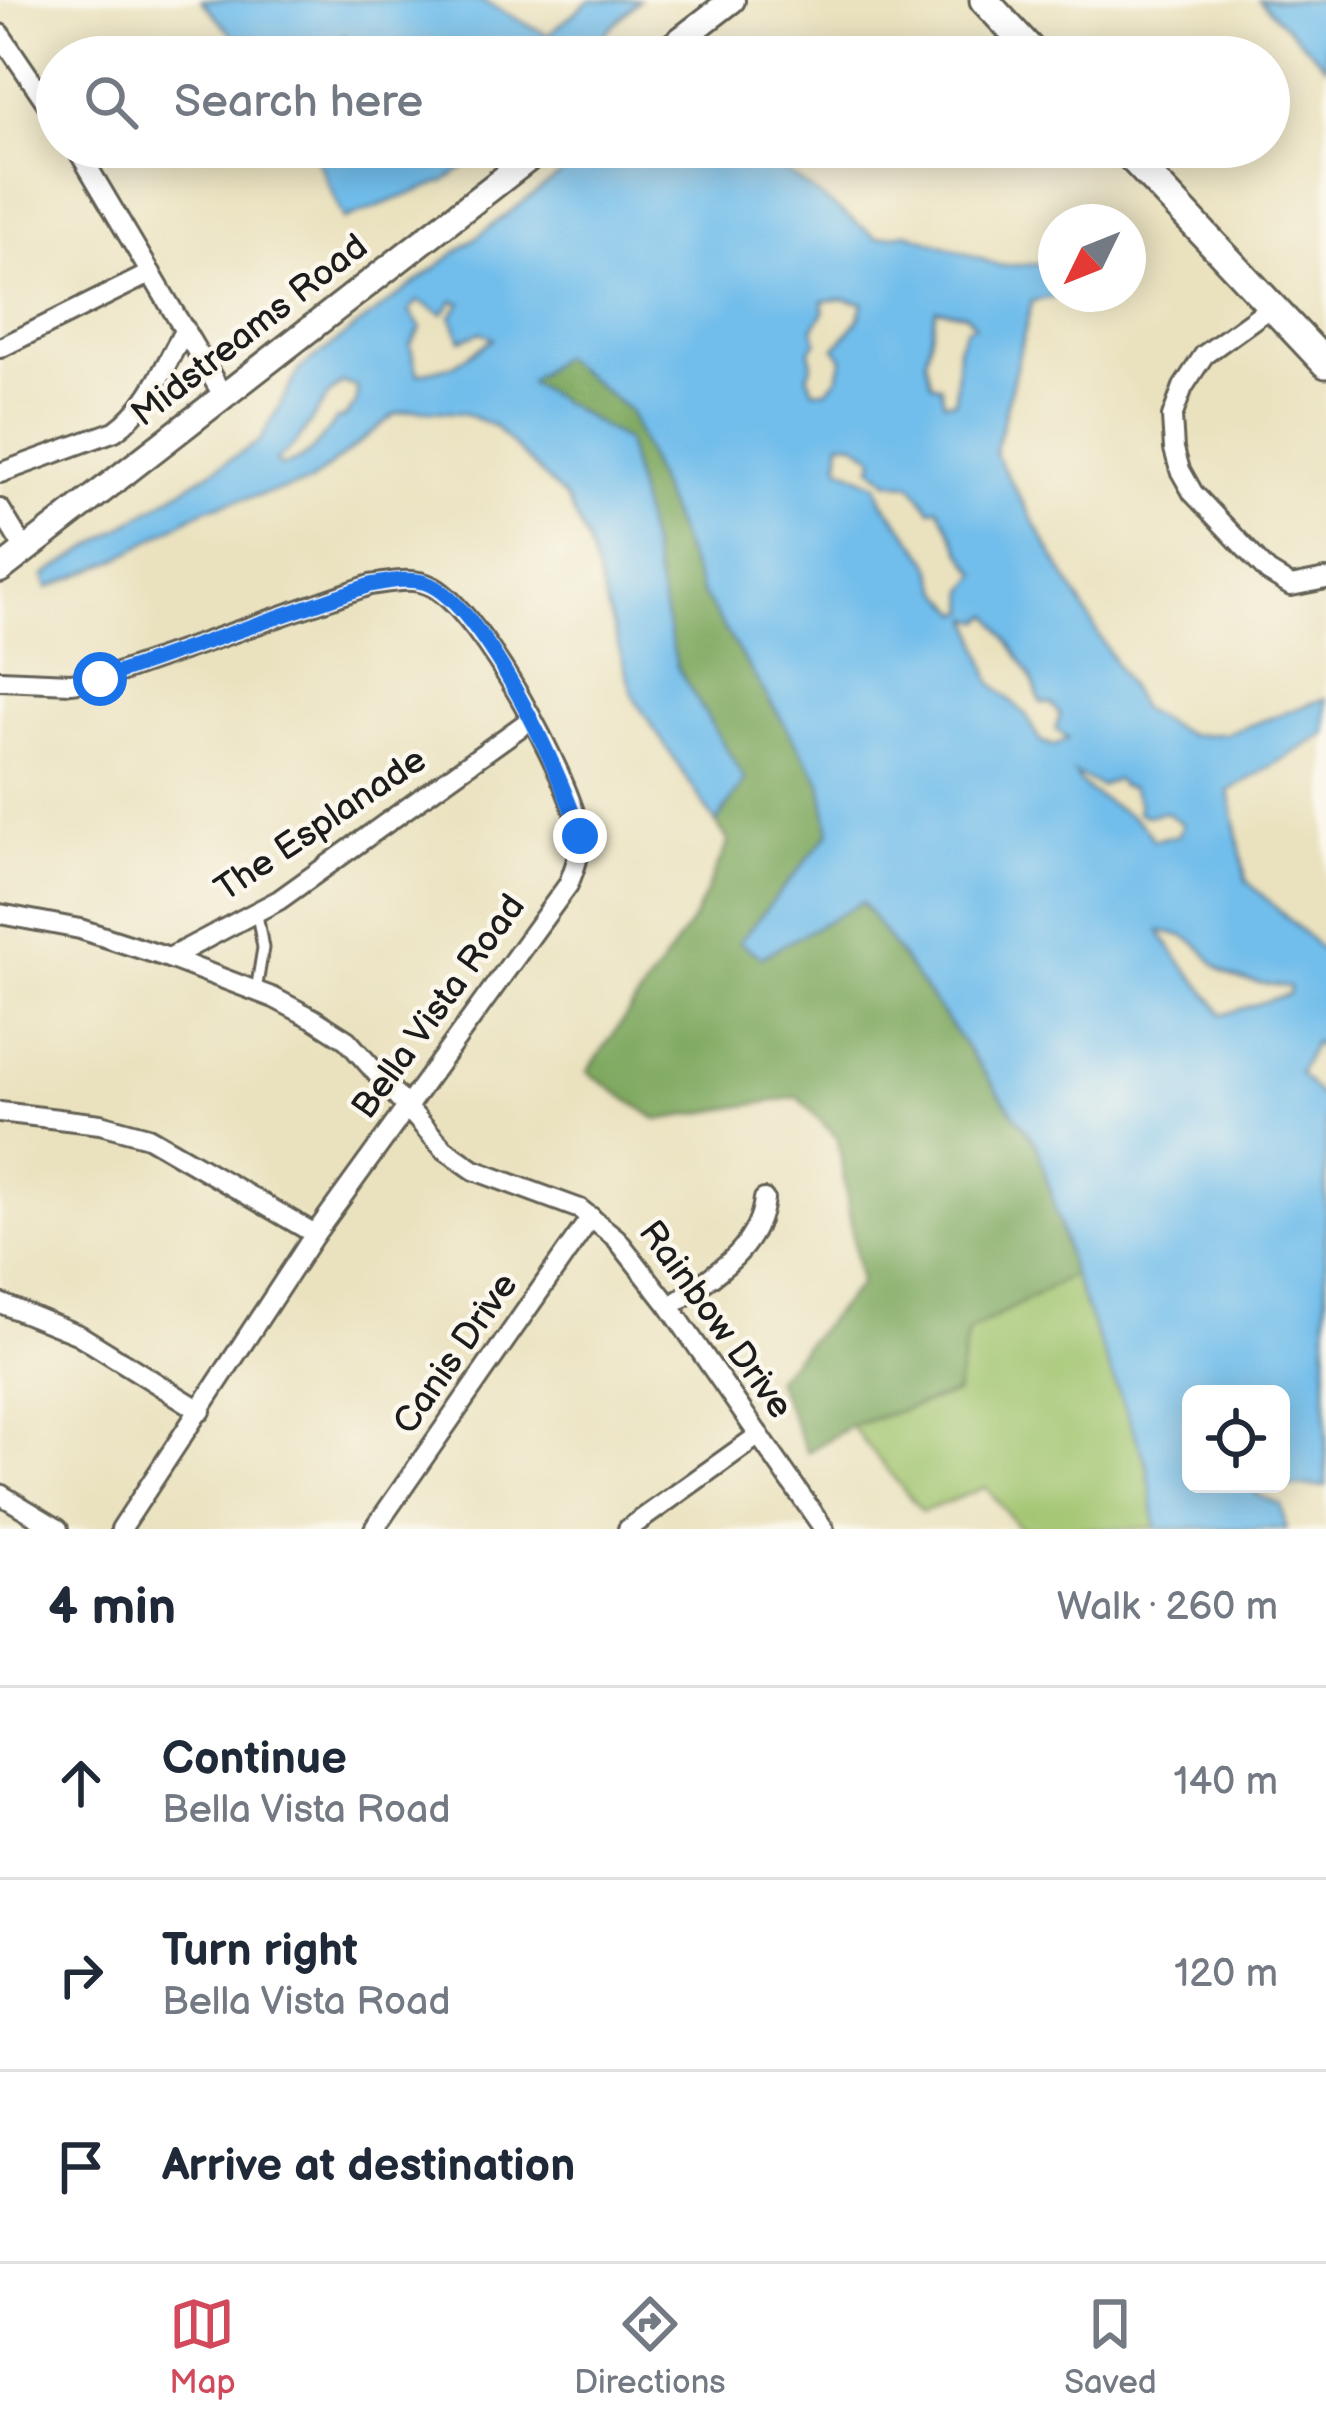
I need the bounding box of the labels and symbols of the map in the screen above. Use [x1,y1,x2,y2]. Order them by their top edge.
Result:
north arrow [1038,204,1146,312]
street label: Midstreams Road [124,226,376,436]
route start [73,652,127,706]
street label: The Esplanade [207,739,435,911]
route end [553,809,607,863]
street label: Bella Vista Road [343,887,535,1127]
street label: Rainbow Drive [629,1213,801,1427]
street label: Canis Drive [385,1265,527,1443]

